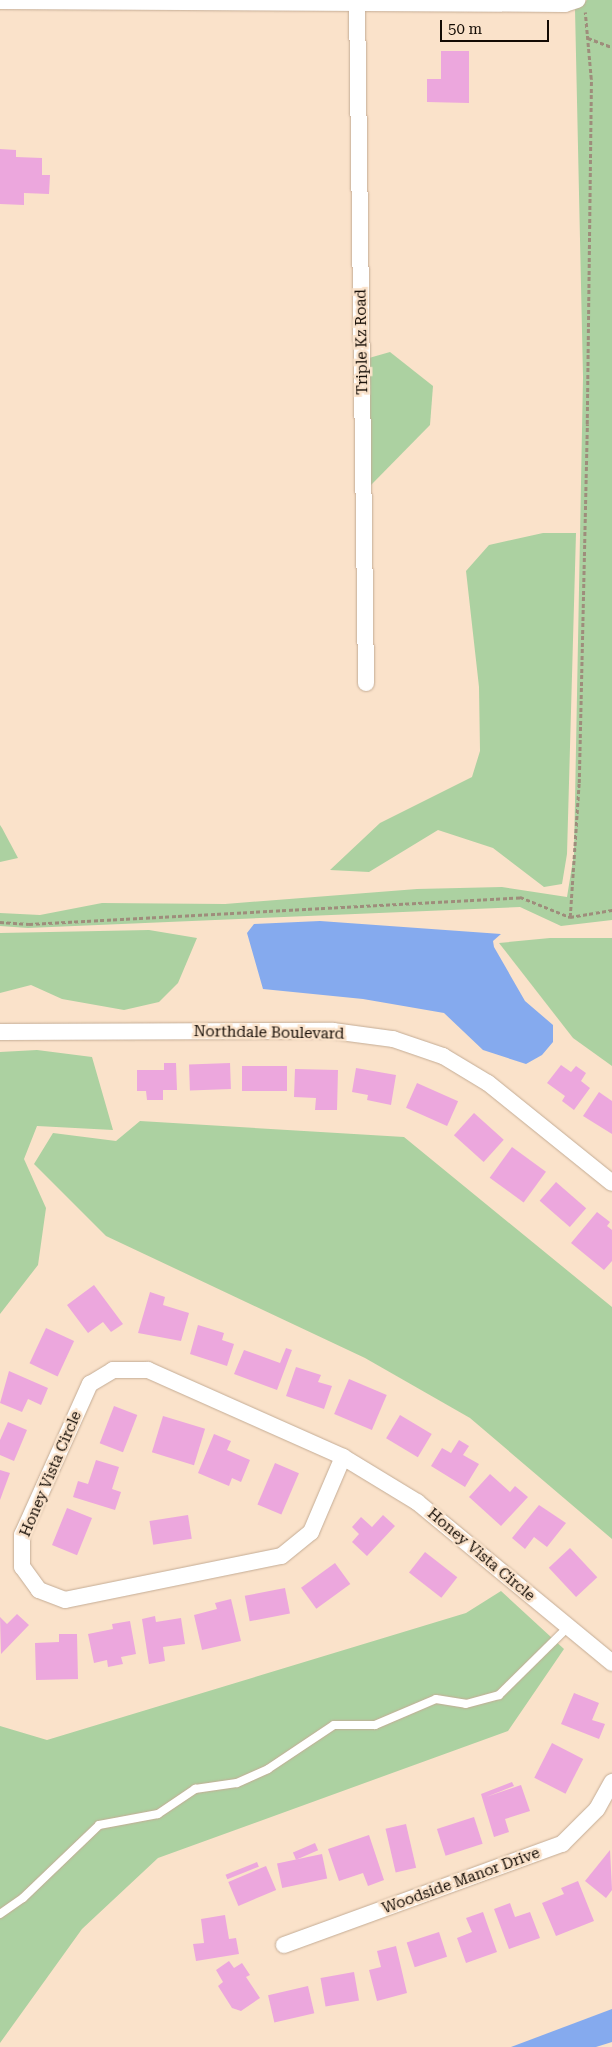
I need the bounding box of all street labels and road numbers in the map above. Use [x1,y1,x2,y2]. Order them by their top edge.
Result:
street label: Triple Kz Road [352,289,372,395]
street label: Northdale Boulevard [194,1023,344,1043]
street label: Honey Vista Circle [16,1408,86,1540]
street label: Honey Vista Circle [424,1505,538,1605]
street label: Woodside Manor Drive [380,1844,542,1918]

